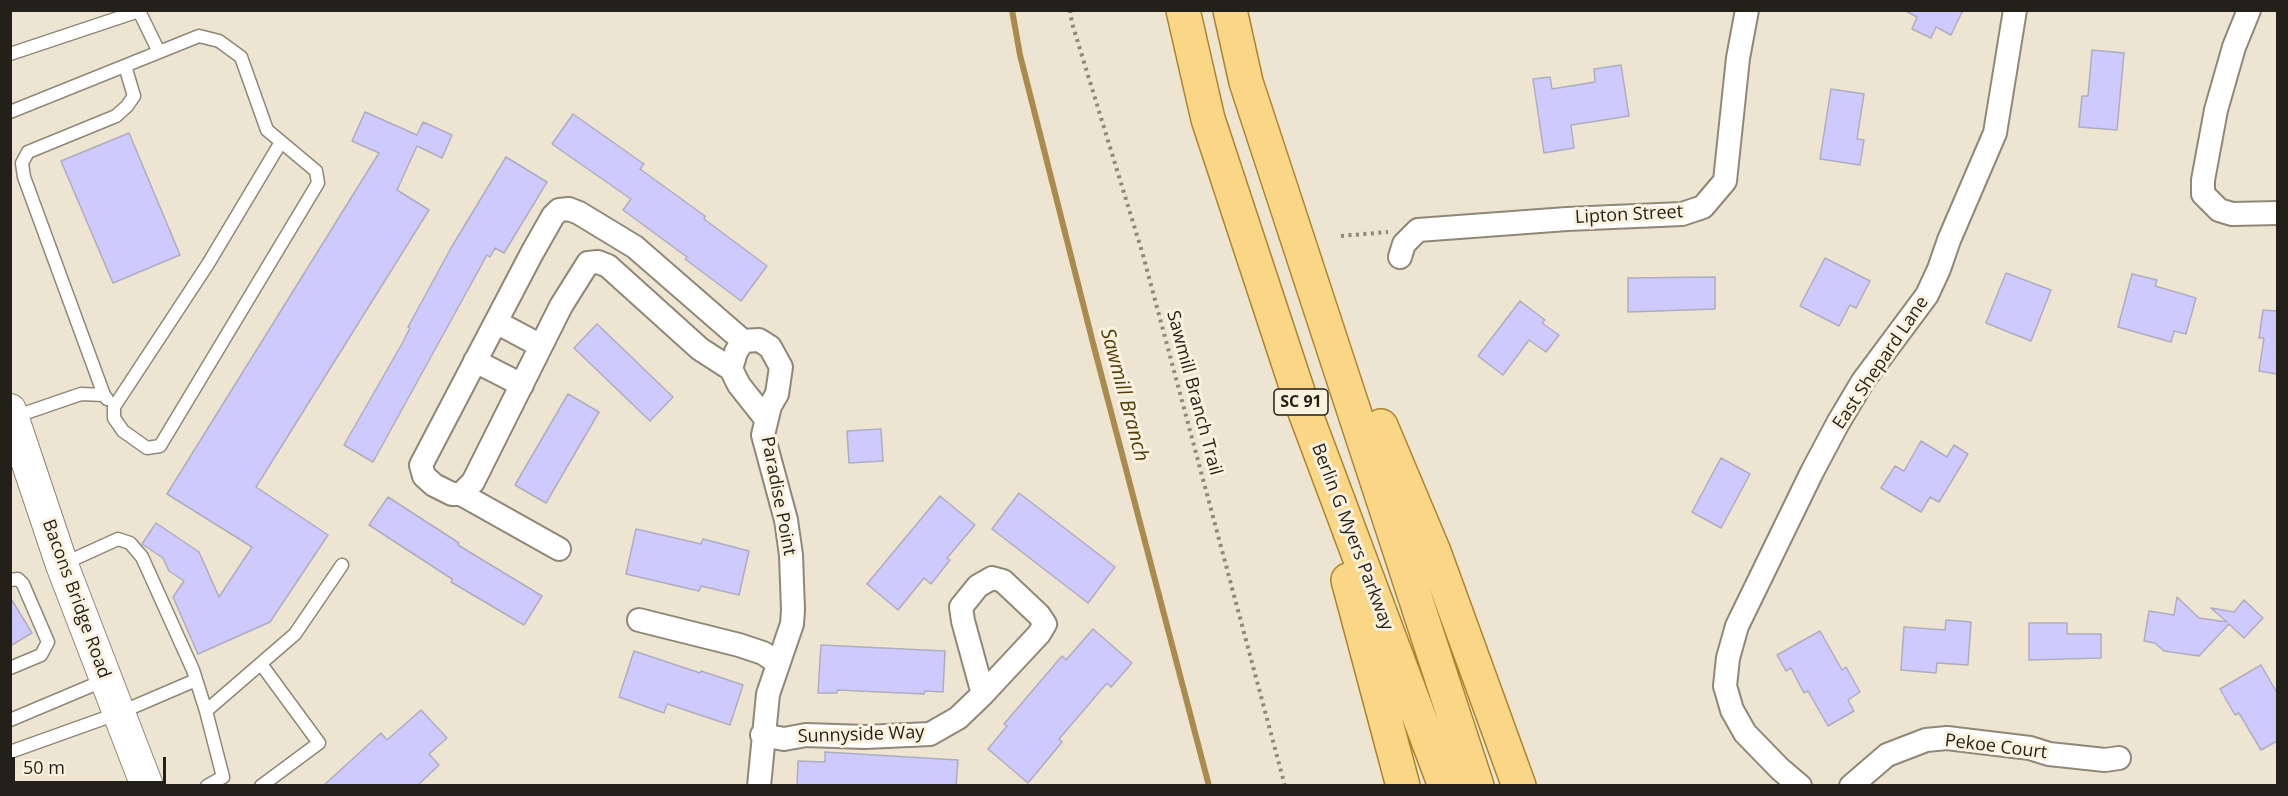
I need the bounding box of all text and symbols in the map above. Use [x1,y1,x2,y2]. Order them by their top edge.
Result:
street label: Lipton Street [1574,201,1684,229]
street label: East Shepard Lane [1829,293,1933,433]
street label: Sawmill Branch Trail [1162,308,1226,478]
water label: Sawmill Branch [1095,326,1153,464]
road number: SC 91 [1274,389,1328,415]
street label: Paradise Point [756,435,800,557]
street label: Berlin G Myers Parkway [1306,441,1398,633]
street label: Bacons Bridge Road [37,517,115,681]
street label: Sunnyside Way [797,722,925,748]
street label: Pekoe Court [1944,730,2048,764]
scale bar [15,745,170,783]
text: 50 m [23,755,65,779]

